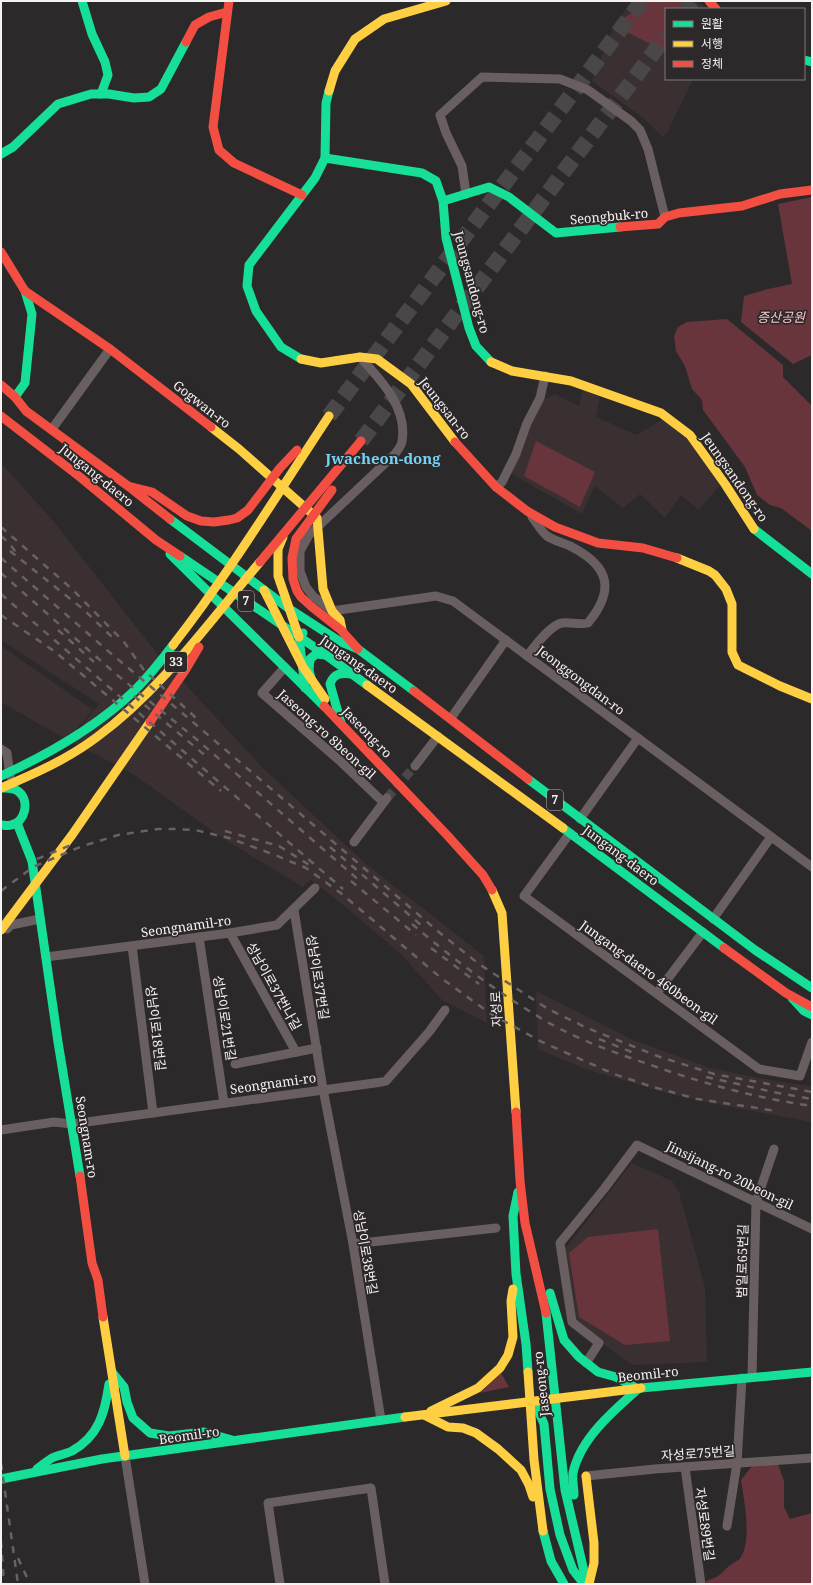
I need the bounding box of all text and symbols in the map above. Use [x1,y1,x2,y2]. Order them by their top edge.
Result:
legend [665,8,805,80]
text: 원활 [701,15,723,32]
text: 서행 [701,35,723,52]
text: 정체 [701,55,723,72]
street label: Seongbuk-ro [569,204,649,228]
street label: Jeungsandong-ro [449,228,494,335]
park label: 증산공원 [757,308,806,326]
street label: Jeungsan-ro [414,372,475,443]
street label: Gogwan-ro [170,376,234,432]
street label: Jeungsandong-ro [697,428,773,525]
street label: Jungang-daero [55,439,138,511]
district label: Jwacheon-dong [324,448,441,468]
road number: 7 [238,591,254,611]
street label: Jungang-daero [316,630,401,697]
street label: Jeonggongdan-ro [533,640,629,719]
road number: 33 [165,652,187,672]
street label: Jaseong-ro 8beon-gil [273,684,380,783]
street label: Jaseong-ro [337,702,396,762]
road number: 7 [547,790,563,810]
street label: Jungang-daero [578,820,663,890]
street label: Seongnamil-ro [140,911,232,941]
street label: Jungang-daero 460beon-gil [576,915,721,1028]
street label: 성남이로37번길 [302,933,334,1021]
street label: 성남이로37번나길 [242,939,306,1033]
street label: 성남이로21번길 [209,974,241,1062]
street label: 성남이로18번길 [142,984,170,1072]
street label: 자성로 [486,991,506,1027]
street label: Seongnami-ro [229,1068,317,1098]
street label: Seongnam-ro [72,1095,102,1179]
street label: Jinsijang-ro 20beon-gil [663,1136,797,1214]
street label: 성남이로38번길 [350,1208,382,1296]
street label: 범일로65번길 [732,1224,752,1298]
street label: Jaseong-ro [529,1351,553,1418]
street label: Beomil-ro [617,1362,679,1386]
street label: Beomil-ro [157,1422,221,1448]
street label: 자성로75번길 [660,1441,736,1465]
street label: 자성로89번길 [691,1486,719,1562]

